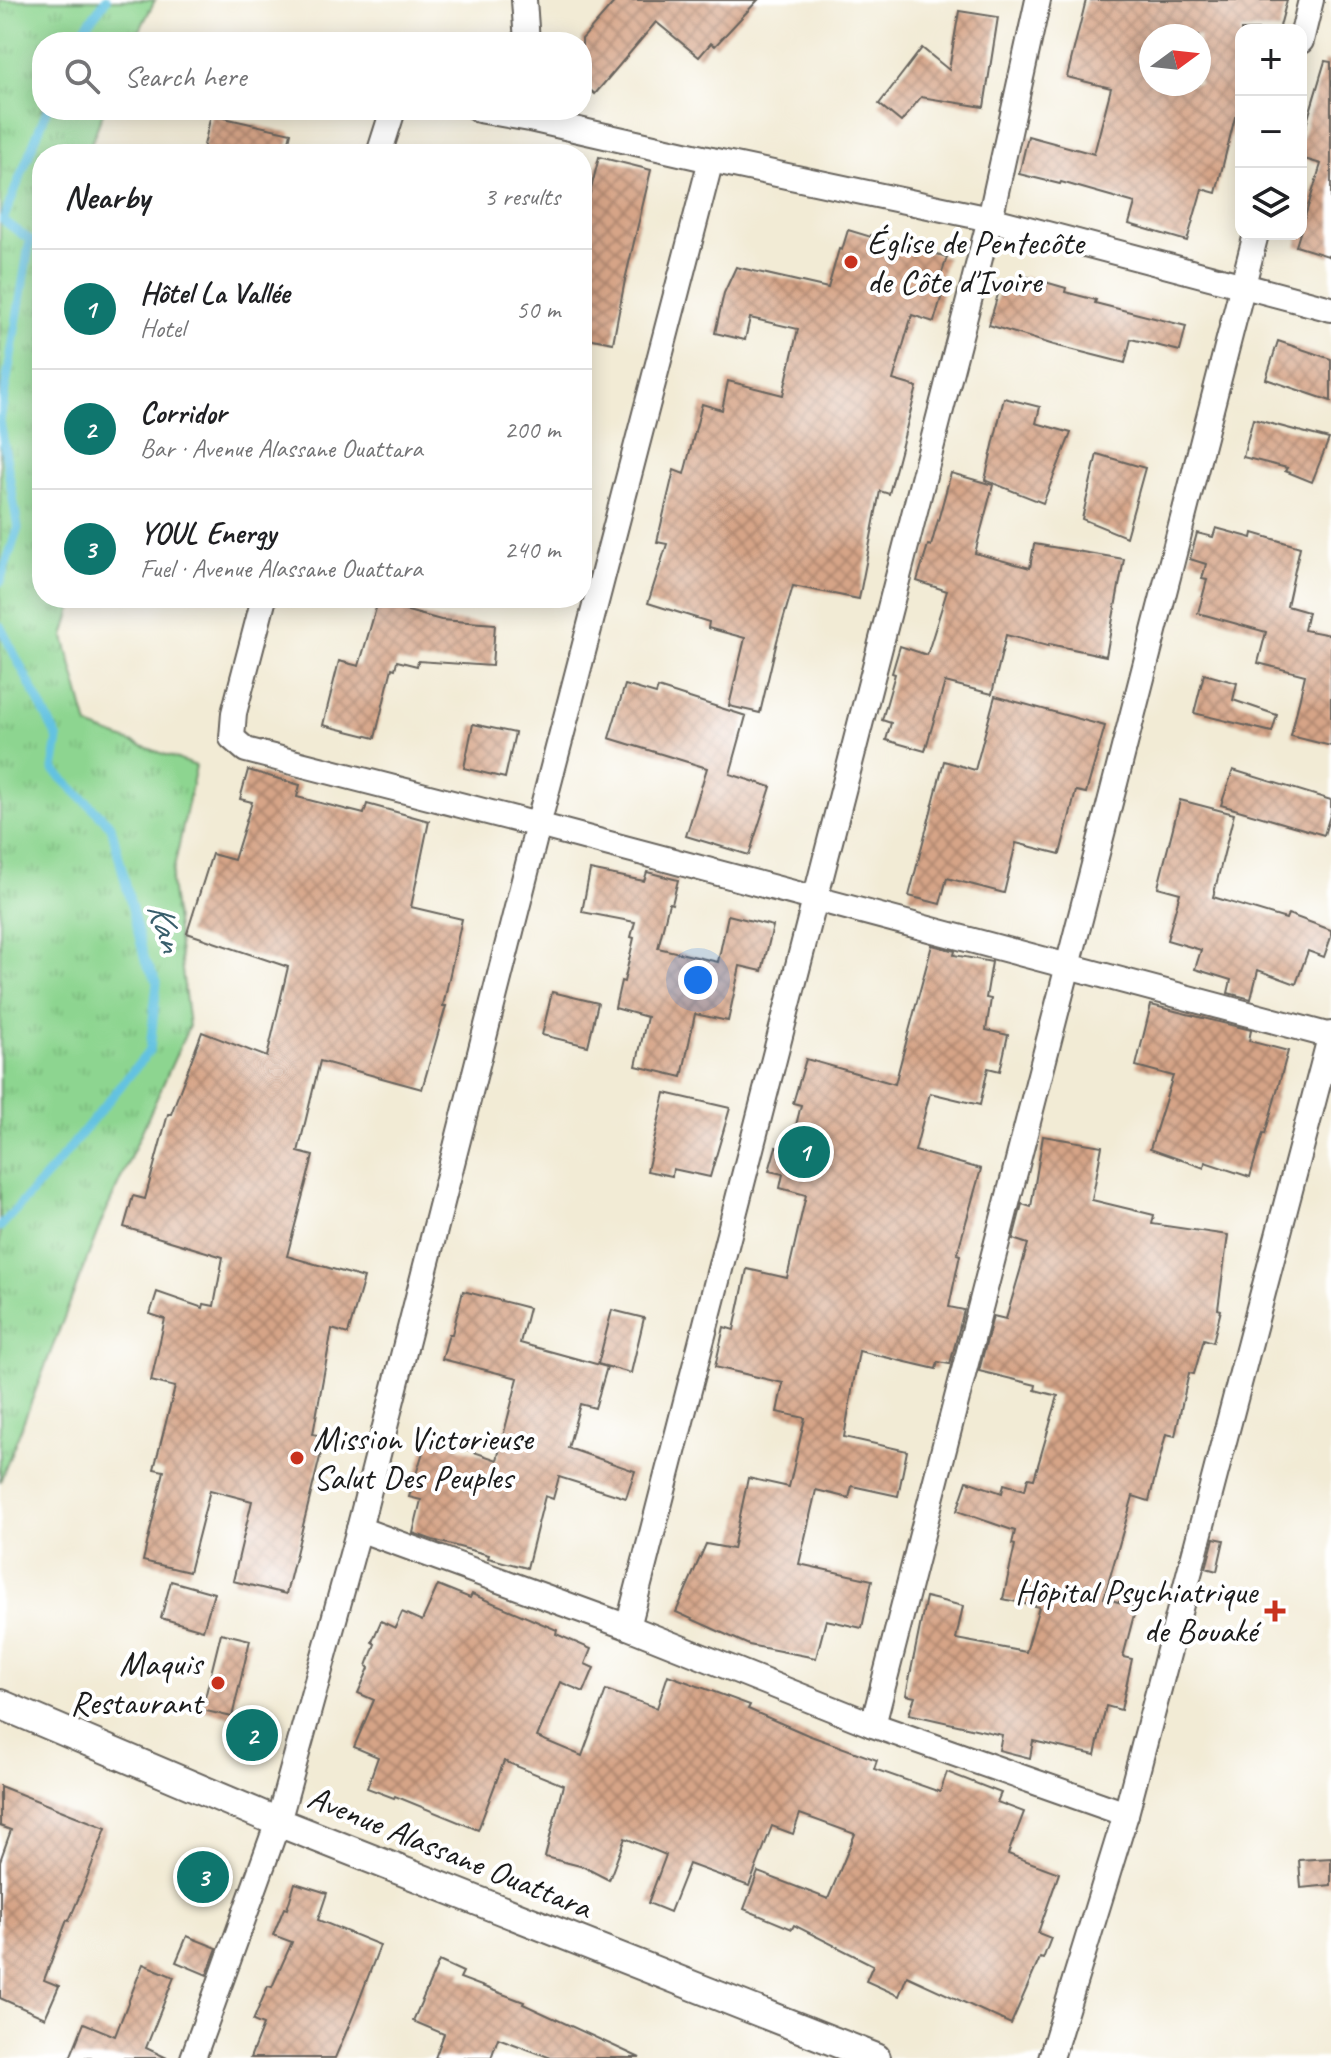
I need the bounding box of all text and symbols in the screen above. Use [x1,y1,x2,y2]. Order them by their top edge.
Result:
north arrow [1139,24,1211,96]
map controls [1235,24,1307,240]
button: + [1235,24,1307,96]
search box [32,32,592,120]
icon: search [60,54,104,98]
text: Search here [124,57,246,95]
button: − [1235,96,1307,168]
button: layers [1235,168,1307,240]
text: Nearby [64,175,150,218]
text: 3 results [484,180,560,213]
place label: Église de Pentecôte de Côte d'Ivoire [867,221,1086,303]
marker: Église de Pentecôte de Côte d'Ivoire [842,253,860,271]
text: Hôtel La Vallée [140,274,289,312]
text: 1 [84,293,96,326]
text: 50 m [516,293,560,326]
text: Hotel [140,312,185,345]
text: Corridor [140,394,226,432]
text: 2 [84,413,96,446]
text: 200 m [504,413,560,446]
text: Bar · Avenue Alassane Ouattara [140,432,423,465]
text: YOUL Energy [140,514,276,552]
text: 3 [84,533,96,566]
text: 240 m [504,533,560,566]
text: Fuel · Avenue Alassane Ouattara [140,552,422,585]
water label: Kan [137,896,196,959]
your location [678,960,718,1000]
pin: 1 [778,1122,830,1182]
place label: Mission Victorieuse Salut Des Peuples [313,1417,534,1499]
marker: Mission Victorieuse Salut Des Peuples [288,1449,306,1467]
place label: Hôpital Psychiatrique de Bouaké [1015,1570,1262,1652]
marker: Hôpital Psychiatrique de Bouaké [1264,1600,1286,1622]
place label: Maquis Restaurant [70,1642,206,1724]
marker: Maquis Restaurant [209,1674,227,1692]
pin: 2 [226,1705,278,1765]
street label: Avenue Alassane Ouattara [302,1775,600,1929]
pin: 3 [177,1847,229,1907]

